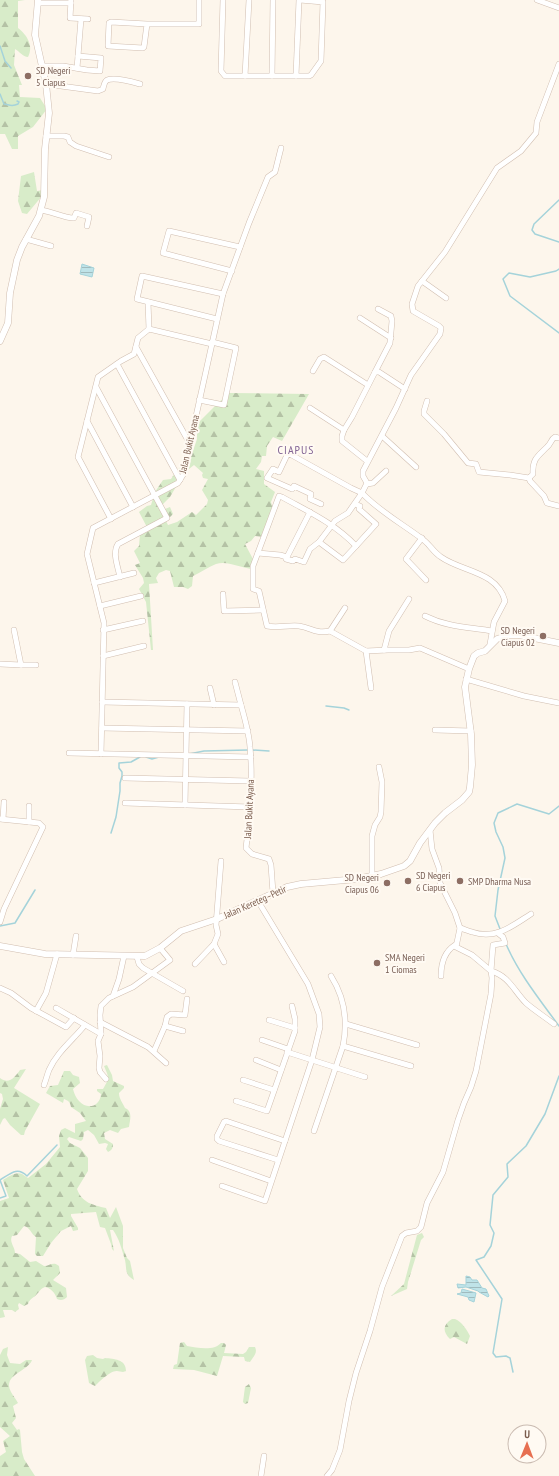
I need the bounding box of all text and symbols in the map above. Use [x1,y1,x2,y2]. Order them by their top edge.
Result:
place label: SD Negeri 5 Ciapus [36,64,70,89]
marker: SD Negeri 5 Ciapus [23,71,33,81]
street label: Jalan Bukit Ayana [176,414,202,475]
district label: CIAPUS [278,442,314,457]
place label: SD Negeri Ciapus 02 [501,624,535,649]
marker: SD Negeri Ciapus 02 [538,631,548,641]
street label: Jalan Bukit Ayana [241,779,257,840]
place label: SD Negeri 6 Ciapus [416,869,450,894]
place label: SD Negeri Ciapus 06 [345,871,379,896]
place label: SMP Dharma Nusa [468,875,531,888]
marker: SD Negeri 6 Ciapus [403,876,413,886]
marker: SMP Dharma Nusa [455,876,465,886]
marker: SD Negeri Ciapus 06 [382,878,392,888]
street label: Jalan Kereteg–Petir [221,882,289,922]
place label: SMA Negeri 1 Ciomas [385,951,425,976]
marker: SMA Negeri 1 Ciomas [372,958,382,968]
north arrow [507,1424,547,1464]
text: U [524,1427,530,1441]

